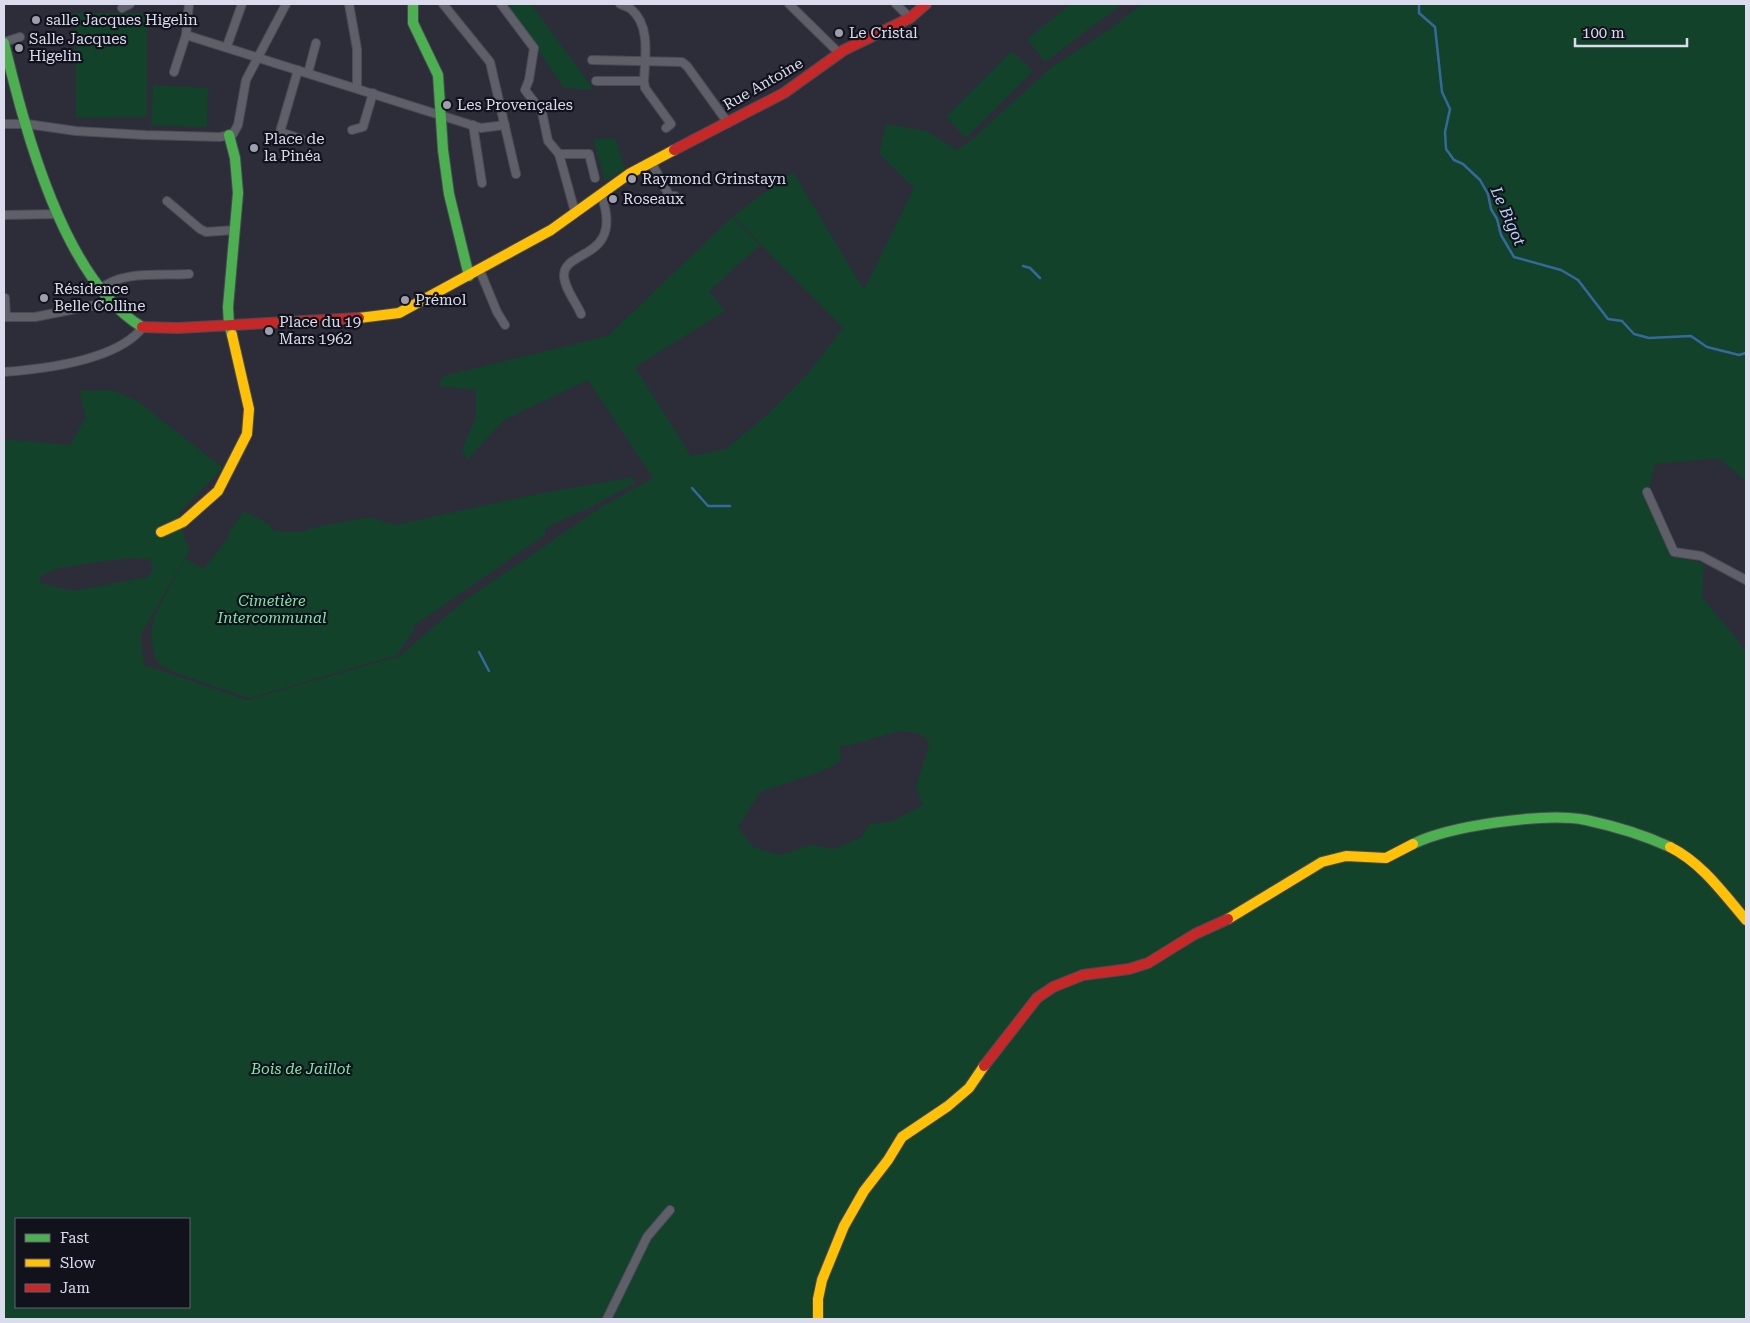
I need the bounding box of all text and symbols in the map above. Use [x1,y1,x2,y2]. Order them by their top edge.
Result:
place label: salle Jacques Higelin [46,11,198,29]
marker: salle Jacques Higelin [30,14,42,26]
scale bar [1575,15,1688,47]
place label: Le Cristal [849,24,918,42]
text: 100 m [1582,24,1625,42]
marker: Le Cristal [833,27,845,39]
place label: Salle Jacques Higelin [29,30,127,65]
marker: Salle Jacques Higelin [13,42,25,54]
street label: Rue Antoine [720,54,806,114]
place label: Les Provençales [457,96,573,114]
marker: Les Provençales [441,99,453,111]
place label: Place de la Pinéa [264,130,324,165]
marker: Place de la Pinéa [248,142,260,154]
place label: Raymond Grinstayn [642,170,787,188]
marker: Raymond Grinstayn [626,173,638,185]
water label: Le Bigot [1486,183,1529,249]
place label: Roseaux [623,190,684,208]
marker: Roseaux [607,193,619,205]
place label: Résidence Belle Colline [54,280,146,315]
place label: Prémol [415,291,467,309]
marker: Résidence Belle Colline [38,292,50,304]
marker: Prémol [399,294,411,306]
place label: Place du 19 Mars 1962 [279,313,361,348]
marker: Place du 19 Mars 1962 [263,325,275,337]
park label: Cimetière Intercommunal [217,592,327,627]
park label: Bois de Jaillot [250,1060,352,1078]
legend [15,1218,190,1308]
text: Fast [60,1229,90,1247]
text: Slow [60,1254,96,1272]
text: Jam [60,1279,90,1297]

